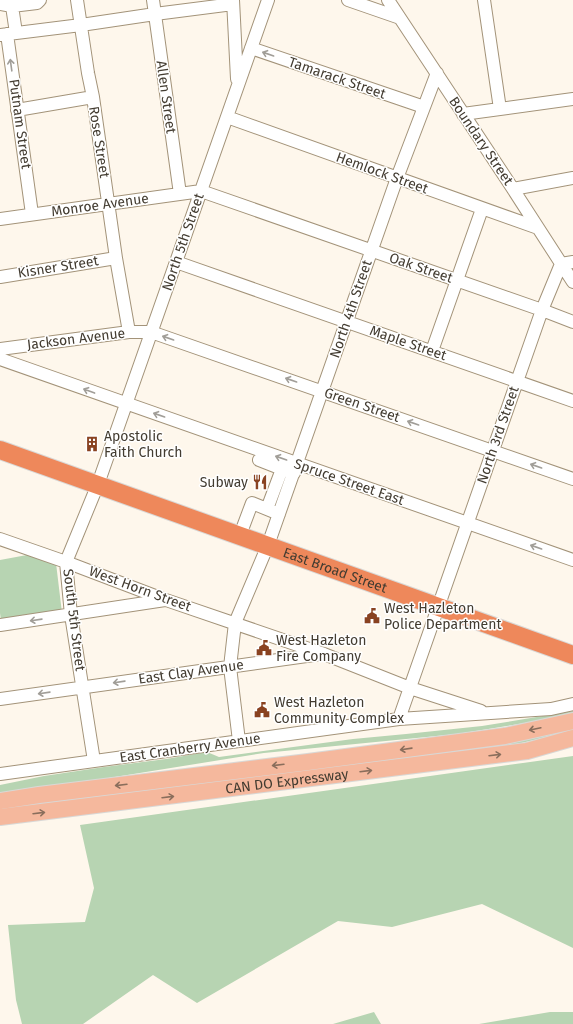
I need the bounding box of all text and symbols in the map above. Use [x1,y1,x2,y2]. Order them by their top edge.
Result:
one-way arrow [261,50,274,57]
street label: Tamarack Street [286,53,389,103]
one-way arrow [7,59,15,72]
street label: Allen Street [152,59,180,136]
street label: Putnam Street [5,78,35,171]
street label: Boundary Street [445,94,517,189]
street label: Rose Street [85,105,113,180]
street label: Hemlock Street [334,148,431,198]
street label: Monroe Avenue [50,190,150,220]
street label: North 5th Street [158,190,208,293]
street label: Oak Street [387,249,456,287]
street label: Kisner Street [16,252,101,282]
street label: North 4th Street [326,257,376,360]
street label: Maple Street [367,322,450,364]
street label: Jackson Avenue [26,325,126,353]
one-way arrow [162,333,174,341]
one-way arrow [285,376,297,384]
street label: North 3rd Street [473,383,523,486]
street label: Green Street [322,384,403,426]
one-way arrow [83,387,96,394]
one-way arrow [153,411,165,419]
one-way arrow [407,419,420,426]
place label: Apostolic Faith Church [104,428,183,461]
building icon: Apostolic Faith Church [83,435,101,453]
one-way arrow [276,454,288,462]
street label: Spruce Street East [292,455,407,509]
one-way arrow [530,462,543,469]
restaurant icon: Subway [251,473,269,491]
place label: Subway [200,474,248,491]
street label: East Broad Street [281,543,390,597]
one-way arrow [530,543,543,550]
street label: West Horn Street [87,563,194,616]
street label: South 5th Street [59,568,89,673]
place label: West Hazleton Police Department [384,600,502,633]
public building icon: West Hazleton Police Department [363,607,381,625]
one-way arrow [29,616,42,624]
place label: West Hazleton Fire Company [276,632,367,665]
public building icon: West Hazleton Fire Company [255,639,273,657]
street label: East Clay Avenue [137,656,245,688]
one-way arrow [113,679,126,686]
one-way arrow [38,689,51,697]
place label: West Hazleton Community Complex [274,694,404,727]
public building icon: West Hazleton Community Complex [253,701,271,719]
one-way arrow [529,725,542,733]
street label: East Cranberry Avenue [118,730,262,766]
one-way arrow [400,745,413,752]
one-way arrow [488,751,501,759]
one-way arrow [271,761,284,769]
street label: CAN DO Expressway [224,765,349,797]
one-way arrow [359,767,372,775]
one-way arrow [115,781,128,788]
one-way arrow [161,793,174,800]
one-way arrow [32,809,45,817]

